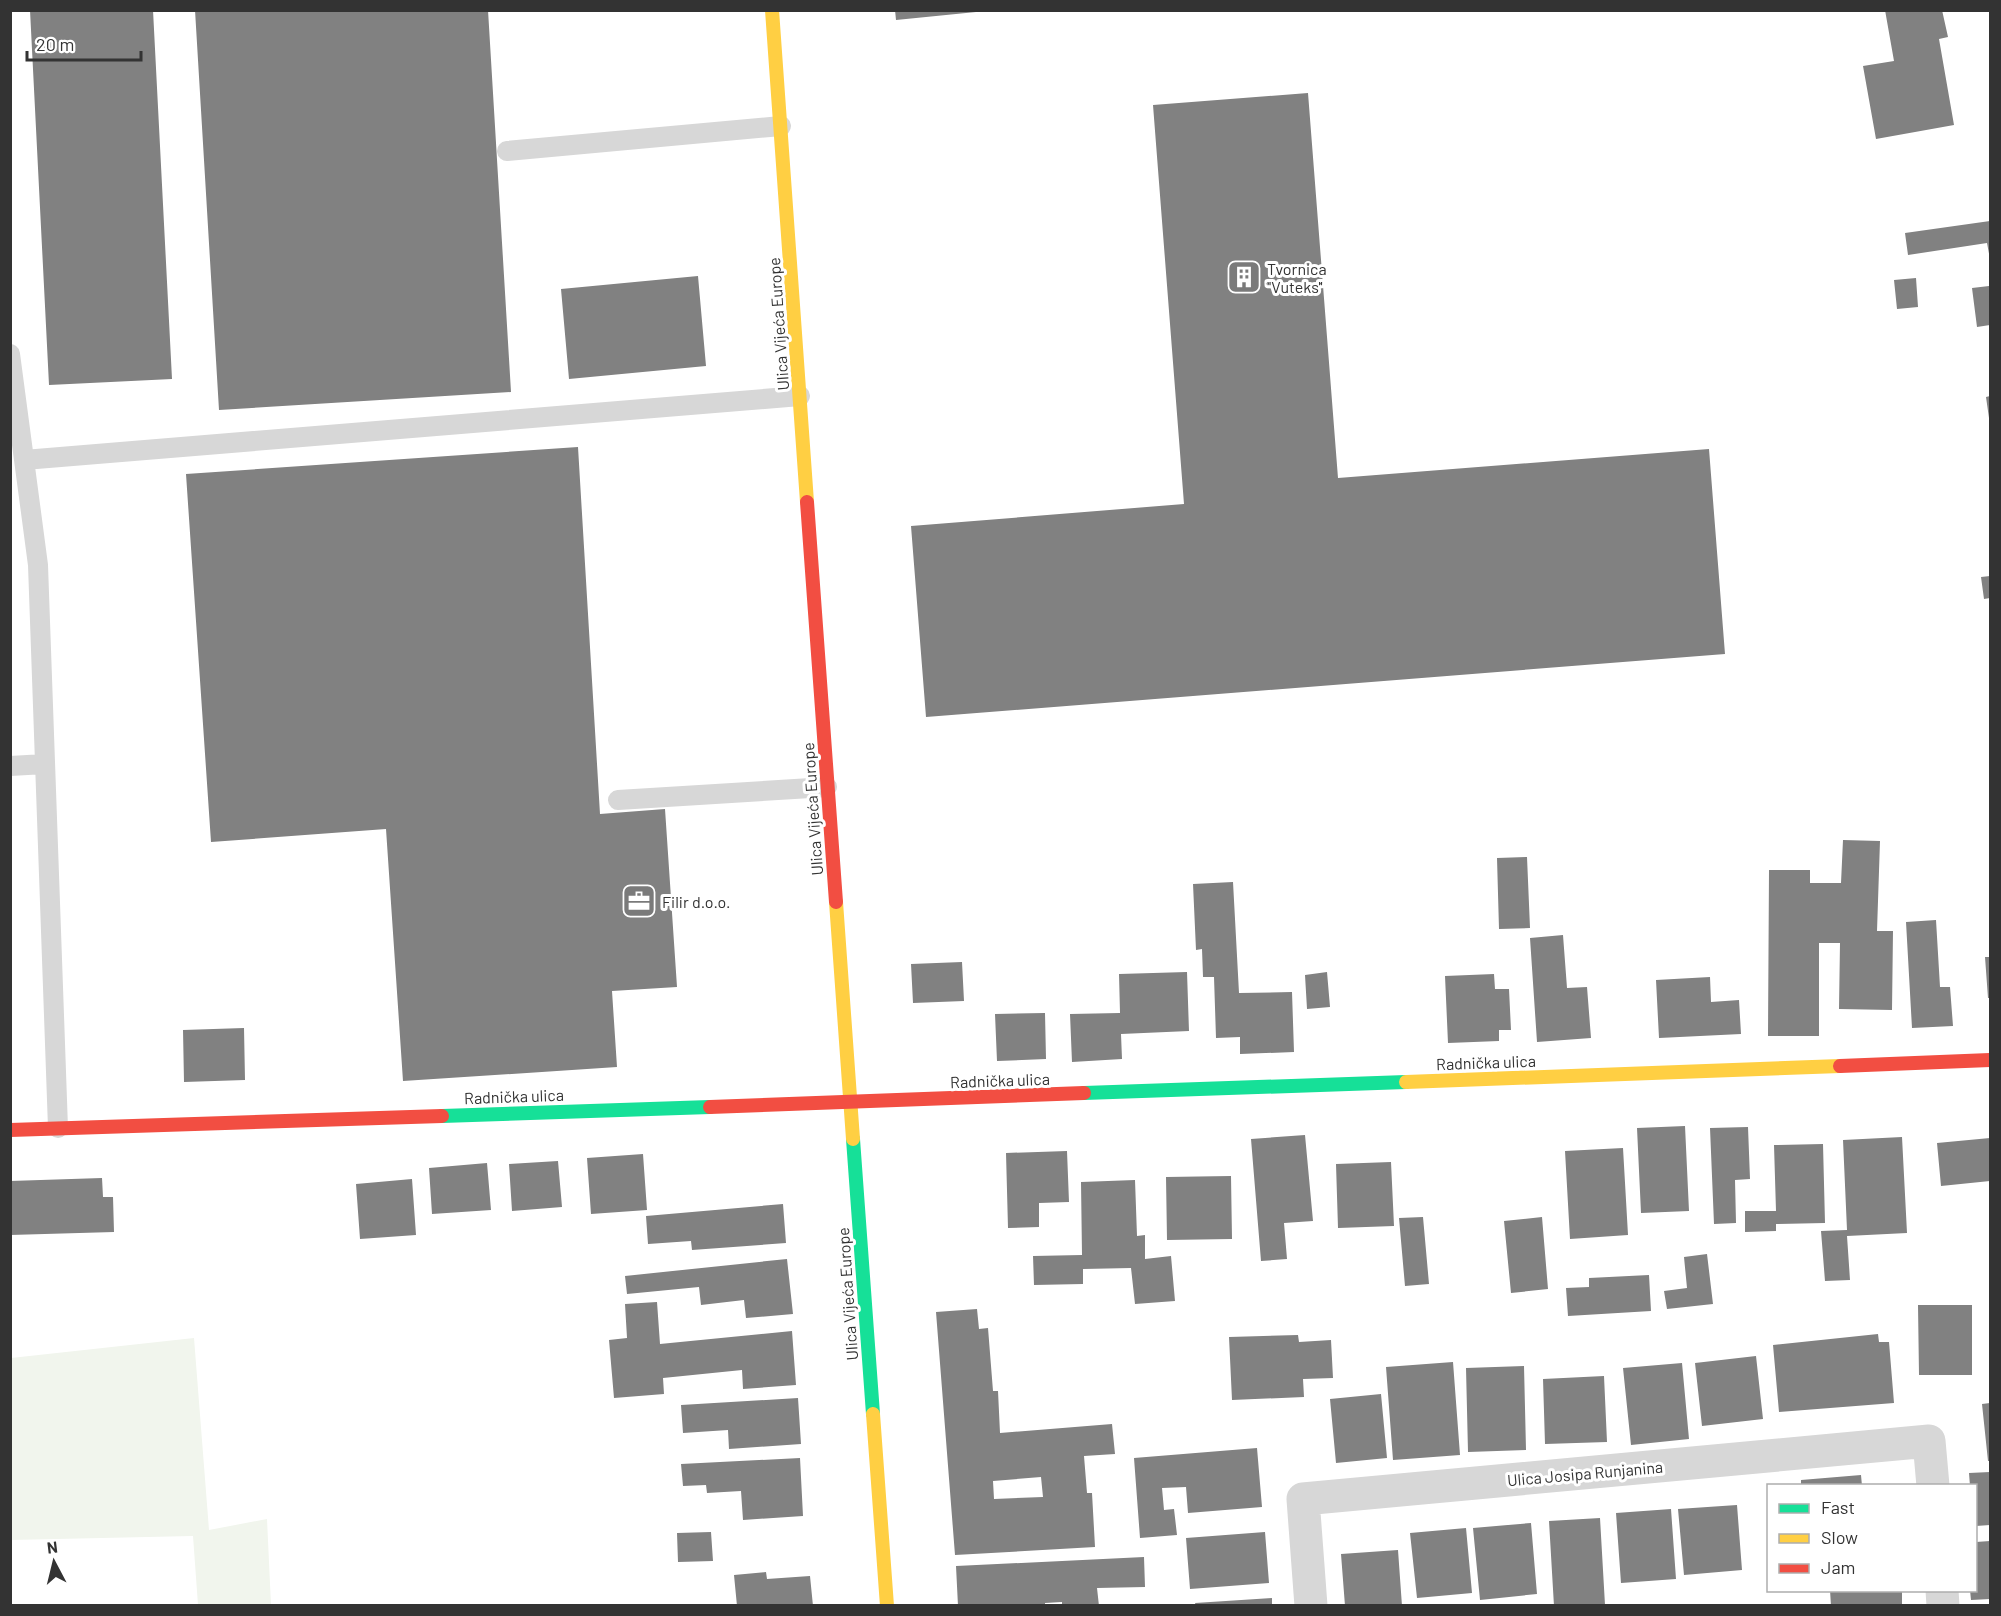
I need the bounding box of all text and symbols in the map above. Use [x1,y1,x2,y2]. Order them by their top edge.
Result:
scale bar [27,24,141,62]
text: 20 m [36,33,74,55]
street label: Ulica Vijeća Europe [764,257,792,391]
building icon: Tvornica ''Vuteks'' [1226,259,1262,295]
place label: Tvornica ''Vuteks'' [1267,259,1327,296]
street label: Ulica Vijeća Europe [798,742,826,876]
office icon: Filir d.o.o. [621,883,657,919]
place label: Filir d.o.o. [662,892,731,911]
street label: Radnička ulica [1436,1051,1536,1073]
street label: Radnička ulica [950,1069,1050,1091]
street label: Radnička ulica [464,1085,564,1107]
street label: Ulica Vijeća Europe [833,1227,861,1361]
street label: Ulica Josipa Runjanina [1506,1457,1664,1489]
legend [1767,1484,1977,1592]
text: Fast [1821,1496,1855,1518]
text: Slow [1821,1526,1858,1548]
north arrow [24,1532,84,1592]
text: N [46,1537,59,1557]
text: Jam [1821,1556,1855,1578]

